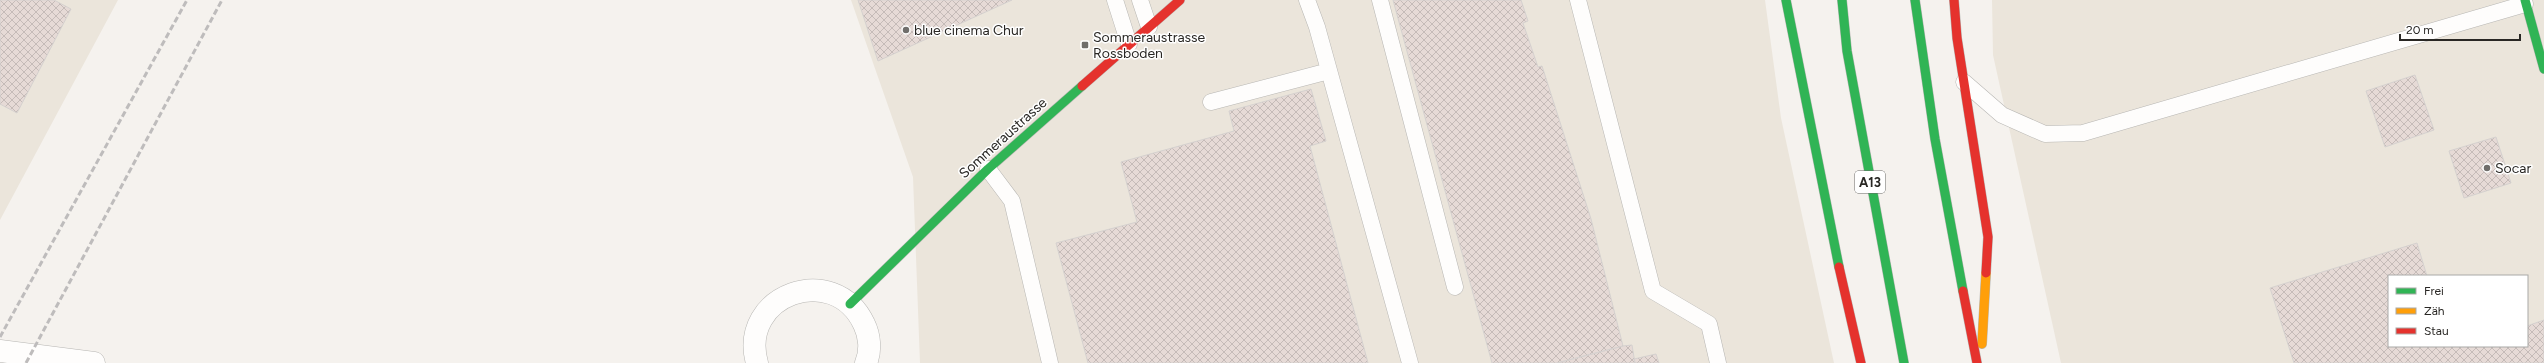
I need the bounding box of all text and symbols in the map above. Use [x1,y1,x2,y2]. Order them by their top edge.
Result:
scale bar [2400,16,2520,42]
place label: blue cinema Chur [914,22,1024,39]
text: 20 m [2406,23,2434,37]
marker: blue cinema Chur [901,25,911,35]
place label: Sommeraustrasse Rossboden [1093,29,1206,62]
marker: Sommeraustrasse Rossboden [1080,40,1090,50]
street label: Sommeraustrasse [956,94,1051,182]
place label: Socar [2495,160,2531,177]
marker: Socar [2482,163,2492,173]
road number: A13 [1855,171,1885,193]
legend [2388,275,2528,347]
text: Frei [2424,284,2444,298]
text: Zäh [2424,304,2445,318]
text: Stau [2424,324,2449,338]

